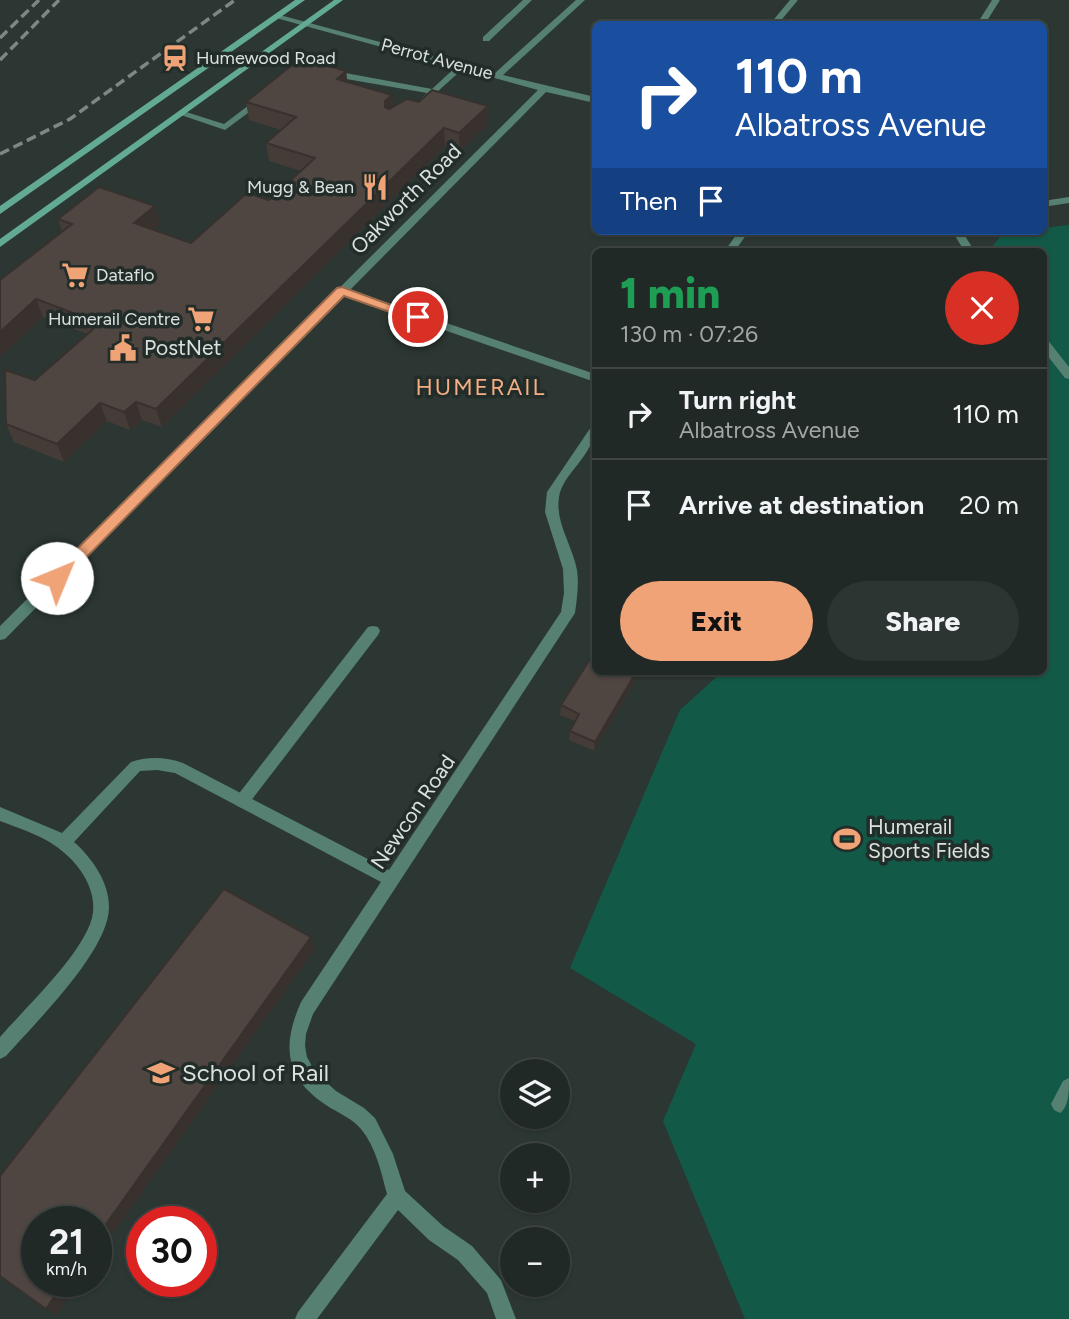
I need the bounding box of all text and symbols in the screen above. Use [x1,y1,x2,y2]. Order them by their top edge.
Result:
street label: Perrot Avenue [379,34,495,85]
station icon: Humewood Road [160,43,190,73]
text: 110 m [735,46,863,105]
place label: Humewood Road [196,47,336,69]
icon: right [620,49,711,140]
text: Albatross Avenue [735,106,986,144]
street label: Oakworth Road [345,138,466,259]
restaurant icon: Mugg & Bean [360,172,390,202]
place label: Mugg & Bean [247,176,354,198]
icon: arrive [692,182,730,220]
text: Then [620,185,678,217]
supermarket icon: Dataflo [60,260,90,290]
place label: Dataflo [96,264,155,286]
text: 1 min [620,268,720,319]
button: close [945,271,1019,345]
pin [388,287,448,347]
icon: arrive [399,298,437,336]
supermarket icon: Humerail Centre [186,304,216,334]
place label: Humerail Centre [48,308,180,330]
text: 130 m · 07:26 [620,320,758,348]
public building icon: PostNet [108,333,138,363]
place label: PostNet [144,335,222,360]
district label: HUMERAIL [416,373,546,401]
text: Turn right [679,384,796,416]
icon: right [620,395,658,433]
text: 110 m [952,398,1019,430]
text: Albatross Avenue [679,416,860,444]
icon: arrive [620,486,658,524]
text: Arrive at destination [679,489,924,521]
text: 20 m [959,489,1019,521]
position arrow [20,541,94,615]
button: Exit [620,581,813,661]
button: Share [827,581,1019,661]
street label: Newcon Road [365,750,460,874]
place label: Humerail Sports Fields [868,814,990,863]
sports icon: Humerail Sports Fields [832,824,862,854]
school or university icon: School of Rail [146,1058,176,1088]
place label: School of Rail [182,1058,329,1087]
map controls [500,1059,570,1297]
button: layers [500,1059,570,1129]
button: + [500,1143,570,1213]
speed limit sign: 30 [126,1206,217,1297]
text: 21 [49,1221,84,1263]
button: − [500,1227,570,1297]
text: km/h [46,1258,87,1280]

